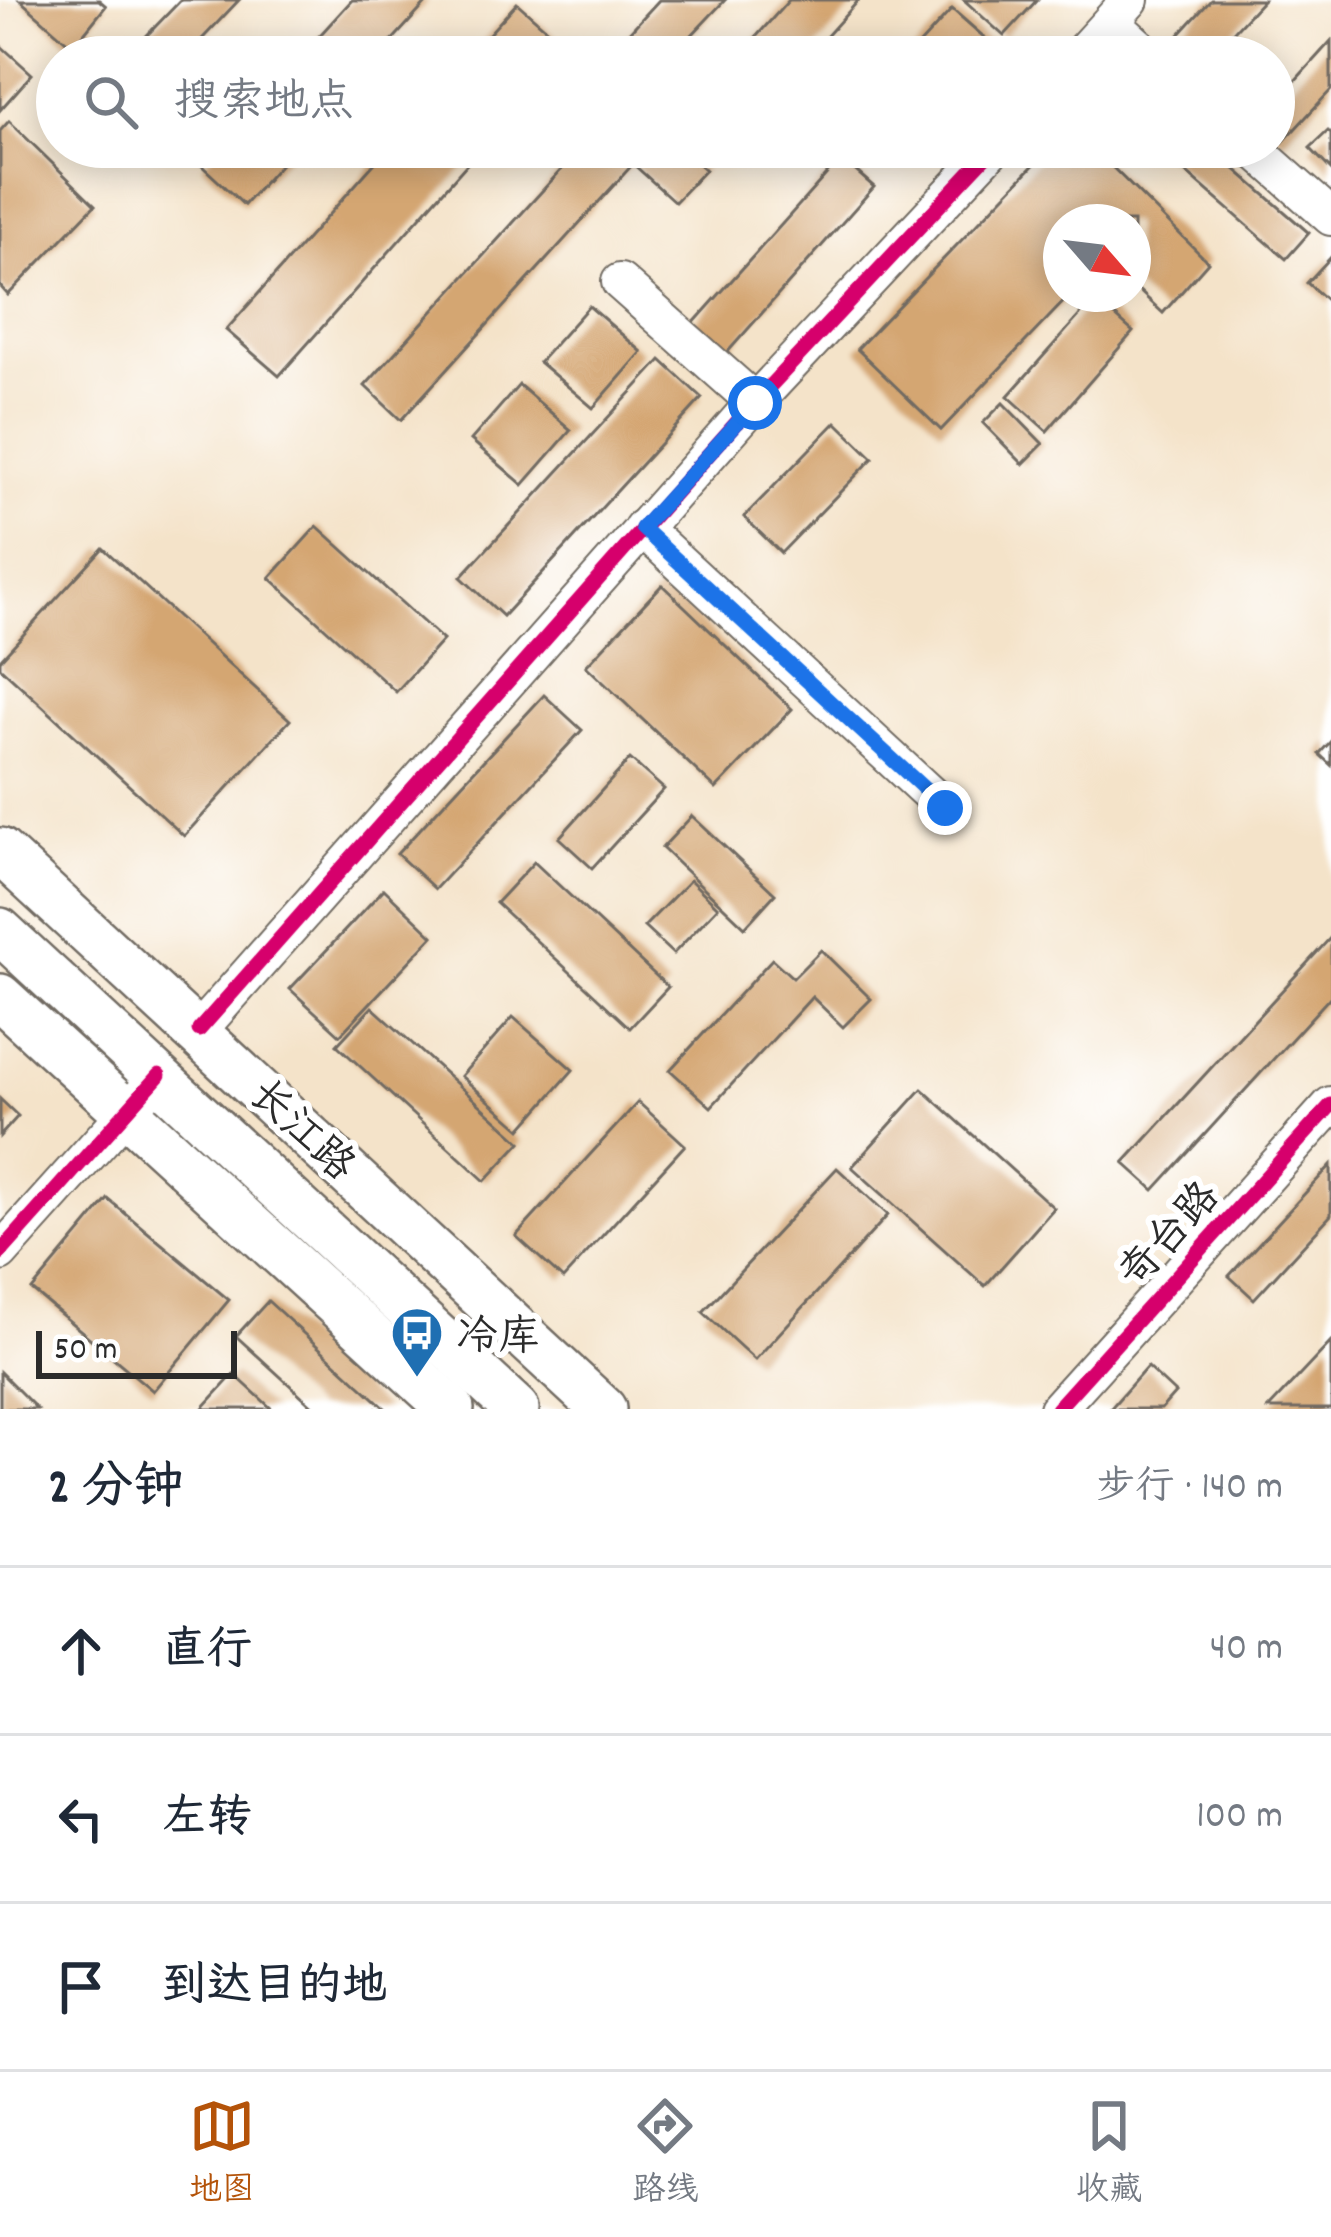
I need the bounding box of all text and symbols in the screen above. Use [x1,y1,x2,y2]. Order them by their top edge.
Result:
search box [36,36,1295,168]
icon: search [78,69,144,135]
text: 搜索地点 [174,73,354,137]
north arrow [1043,204,1151,312]
route start [728,376,782,430]
route end [918,781,972,835]
street label: 长江路 [233,1068,366,1198]
street label: 奇台路 [1108,1171,1237,1305]
bus stop icon: 冷库 [389,1305,445,1379]
place label: 冷库 [456,1310,540,1370]
scale bar [36,1325,237,1378]
text: 50 m [54,1328,118,1375]
text: 2 分钟 [48,1455,184,1527]
text: 步行 · 140 m [1097,1462,1283,1517]
icon: ahead [48,1618,114,1684]
text: 直行 [162,1621,252,1685]
text: 40 m [1210,1623,1283,1678]
icon: left [48,1786,114,1852]
text: 左转 [162,1789,252,1853]
text: 100 m [1196,1791,1283,1846]
icon: arrive [48,1954,114,2020]
text: 到达目的地 [162,1957,387,2021]
tab: 地图 [189,2093,255,2216]
tab: 路线 [632,2093,698,2216]
tab: 收藏 [1076,2093,1142,2216]

